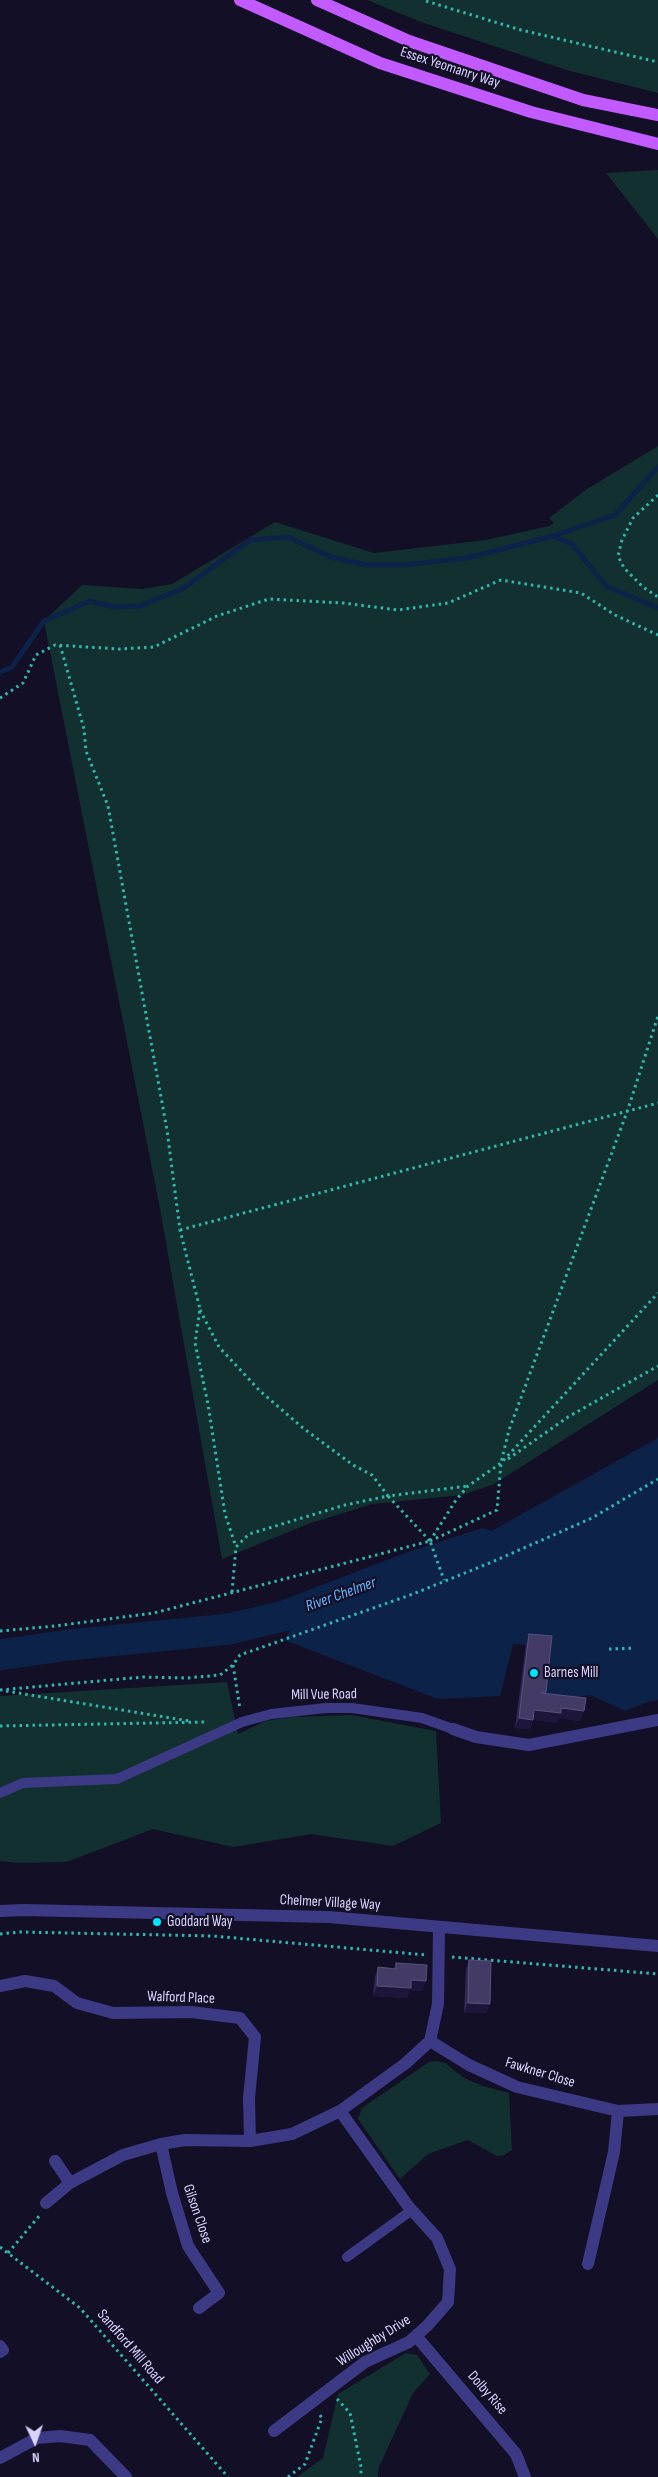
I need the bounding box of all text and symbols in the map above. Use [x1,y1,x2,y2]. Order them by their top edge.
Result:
street label: Essex Yeomanry Way [398,43,502,93]
water label: River Chelmer [303,1573,379,1617]
place label: Barnes Mill [544,1664,598,1682]
marker: Barnes Mill [528,1667,540,1679]
street label: Mill Vue Road [291,1685,357,1705]
street label: Chelmer Village Way [279,1891,381,1915]
place label: Goddard Way [167,1913,233,1931]
marker: Goddard Way [151,1916,163,1928]
street label: Walford Place [147,1988,215,2008]
street label: Fawkner Close [503,2054,577,2092]
street label: Gilson Close [179,2182,215,2246]
street label: Sandford Mill Road [93,2306,167,2388]
street label: Willoughby Drive [334,2311,414,2371]
street label: Dolby Rise [463,2368,511,2418]
north arrow [10,2417,60,2467]
text: N [32,2449,40,2466]

